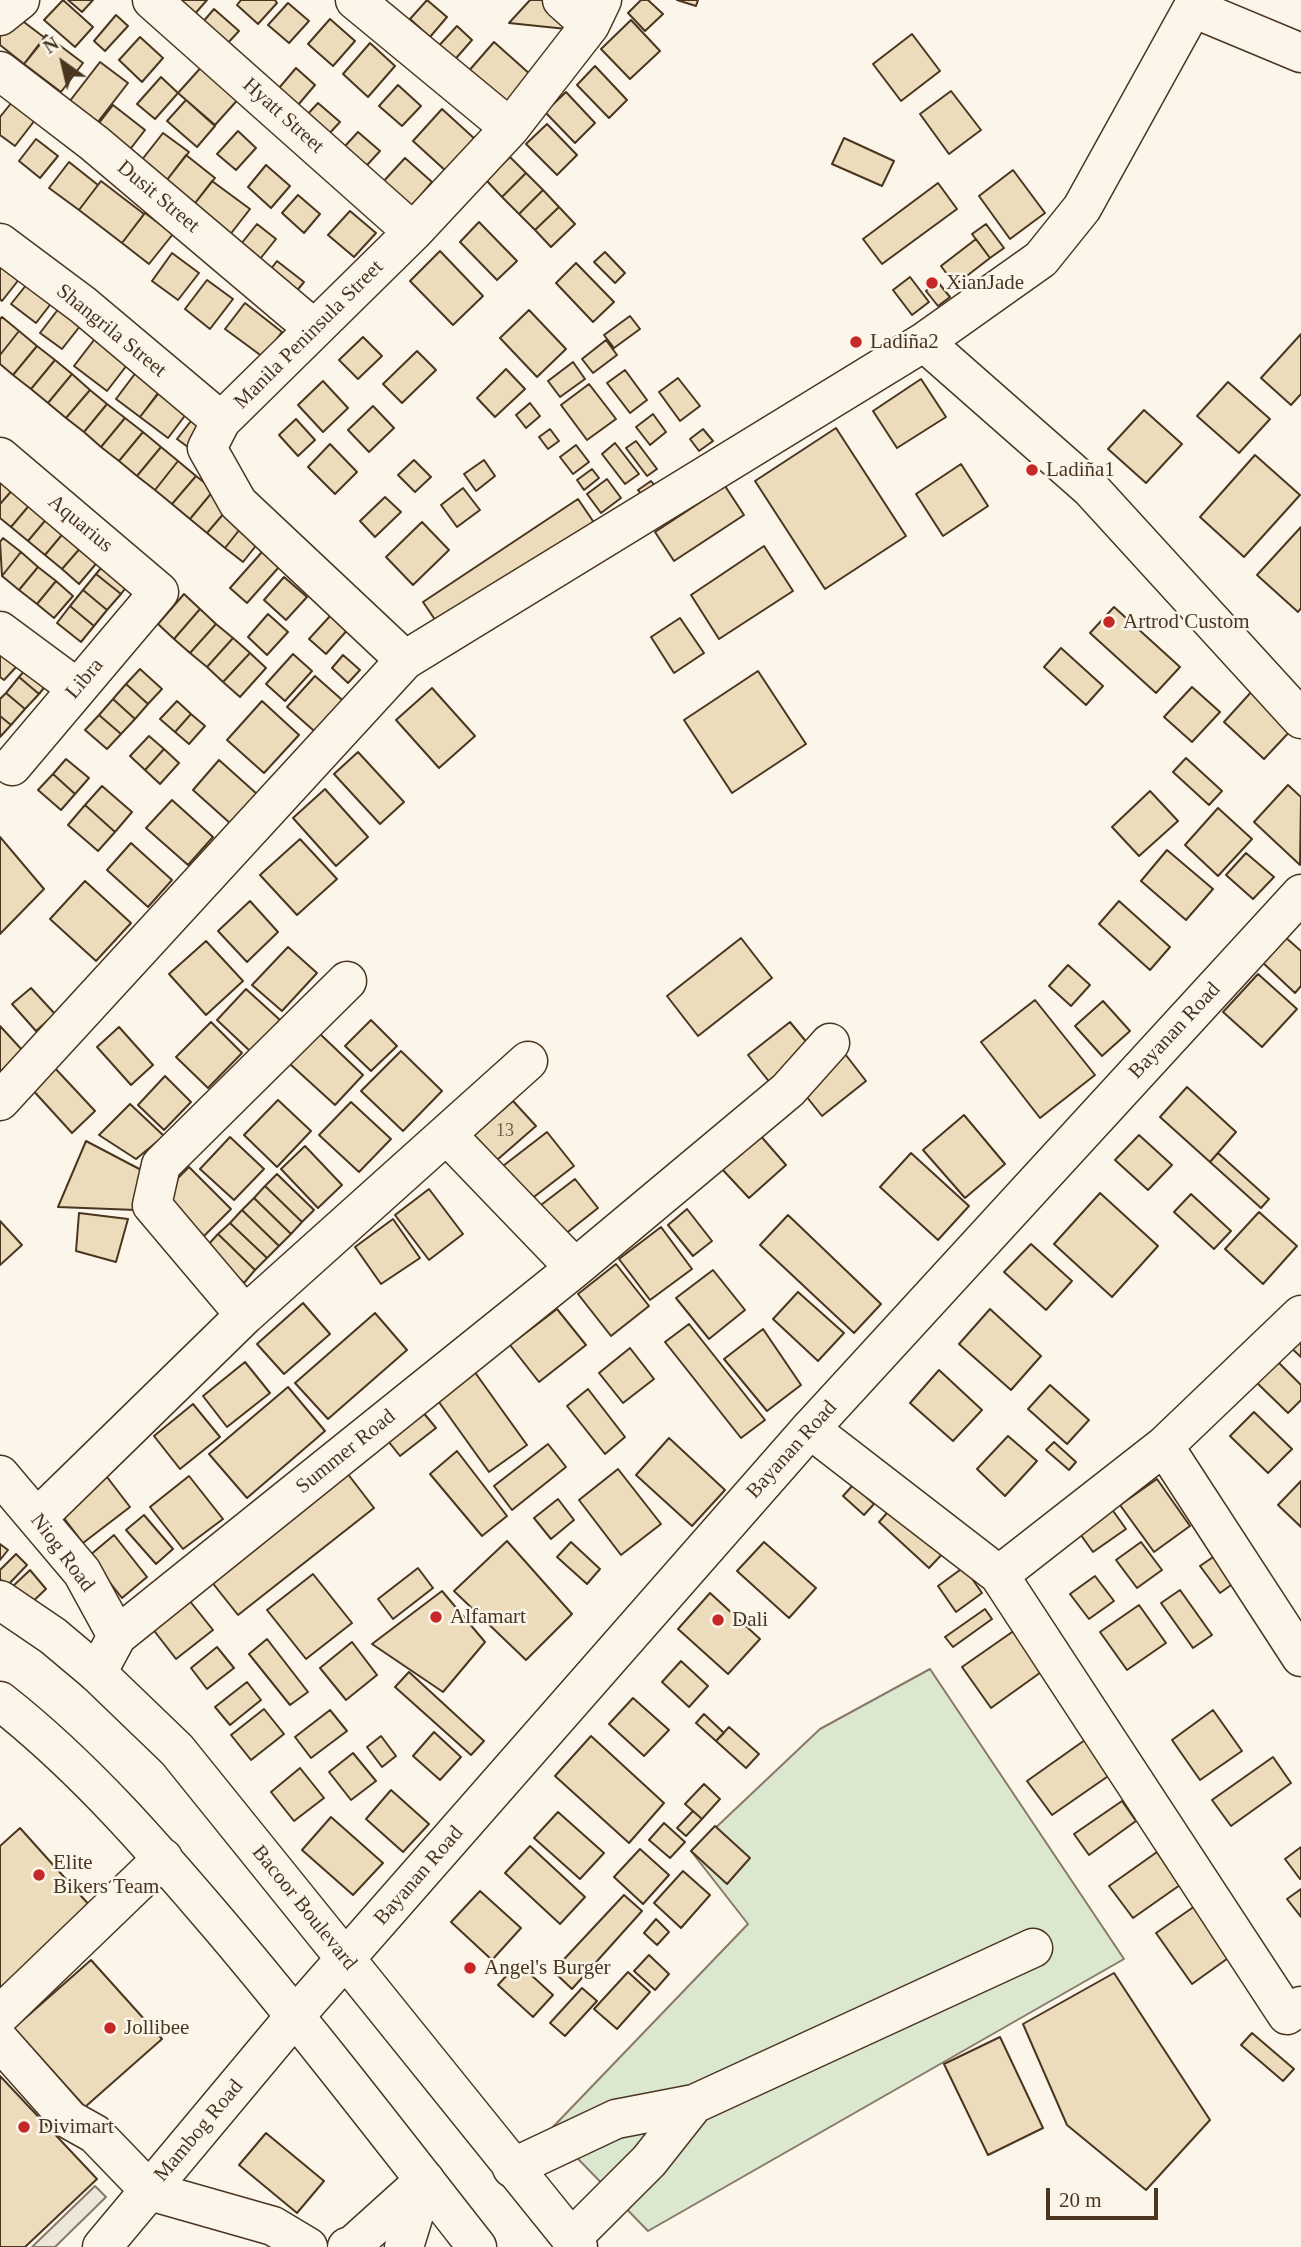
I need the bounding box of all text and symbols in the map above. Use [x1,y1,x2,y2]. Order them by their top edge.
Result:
north arrow [28,28,98,98]
text: N [39,33,63,58]
street label: Hyatt Street [237,73,329,159]
street label: Dusit Street [112,155,204,239]
street label: Manila Peninsula Street [229,255,389,415]
place label: XianJade [946,270,1024,296]
marker: XianJade [924,275,940,291]
street label: Shangrila Street [51,279,171,383]
place label: Ladiña2 [870,329,939,355]
marker: Ladiña2 [848,334,864,350]
place label: Ladiña1 [1046,457,1115,483]
marker: Ladiña1 [1024,462,1040,478]
street label: Aquarius [42,490,118,558]
place label: Artrod Custom [1123,609,1250,635]
marker: Artrod Custom [1101,614,1117,630]
street label: Libra [61,653,109,705]
street label: Bayanan Road [1124,977,1226,1085]
house number: 13 [496,1120,514,1142]
street label: Bayanan Road [741,1396,843,1504]
street label: Summer Road [291,1404,401,1500]
street label: Niog Road [24,1509,100,1597]
place label: Alfamart [450,1604,526,1630]
place label: Dali [732,1607,768,1633]
marker: Alfamart [428,1609,444,1625]
marker: Dali [710,1612,726,1628]
street label: Bayanan Road [369,1821,469,1931]
street label: Bacoor Boulevard [246,1840,362,1976]
place label: Elite Bikers Team [53,1850,159,1900]
marker: Elite Bikers Team [31,1867,47,1883]
place label: Angel's Burger [484,1955,610,1981]
marker: Angel's Burger [462,1960,478,1976]
place label: Jollibee [124,2015,189,2041]
marker: Jollibee [102,2020,118,2036]
street label: Mambog Road [149,2075,249,2187]
place label: Divimart [38,2114,114,2140]
marker: Divimart [16,2119,32,2135]
scale bar [1049,2174,1161,2218]
text: 20 m [1059,2188,1102,2212]

